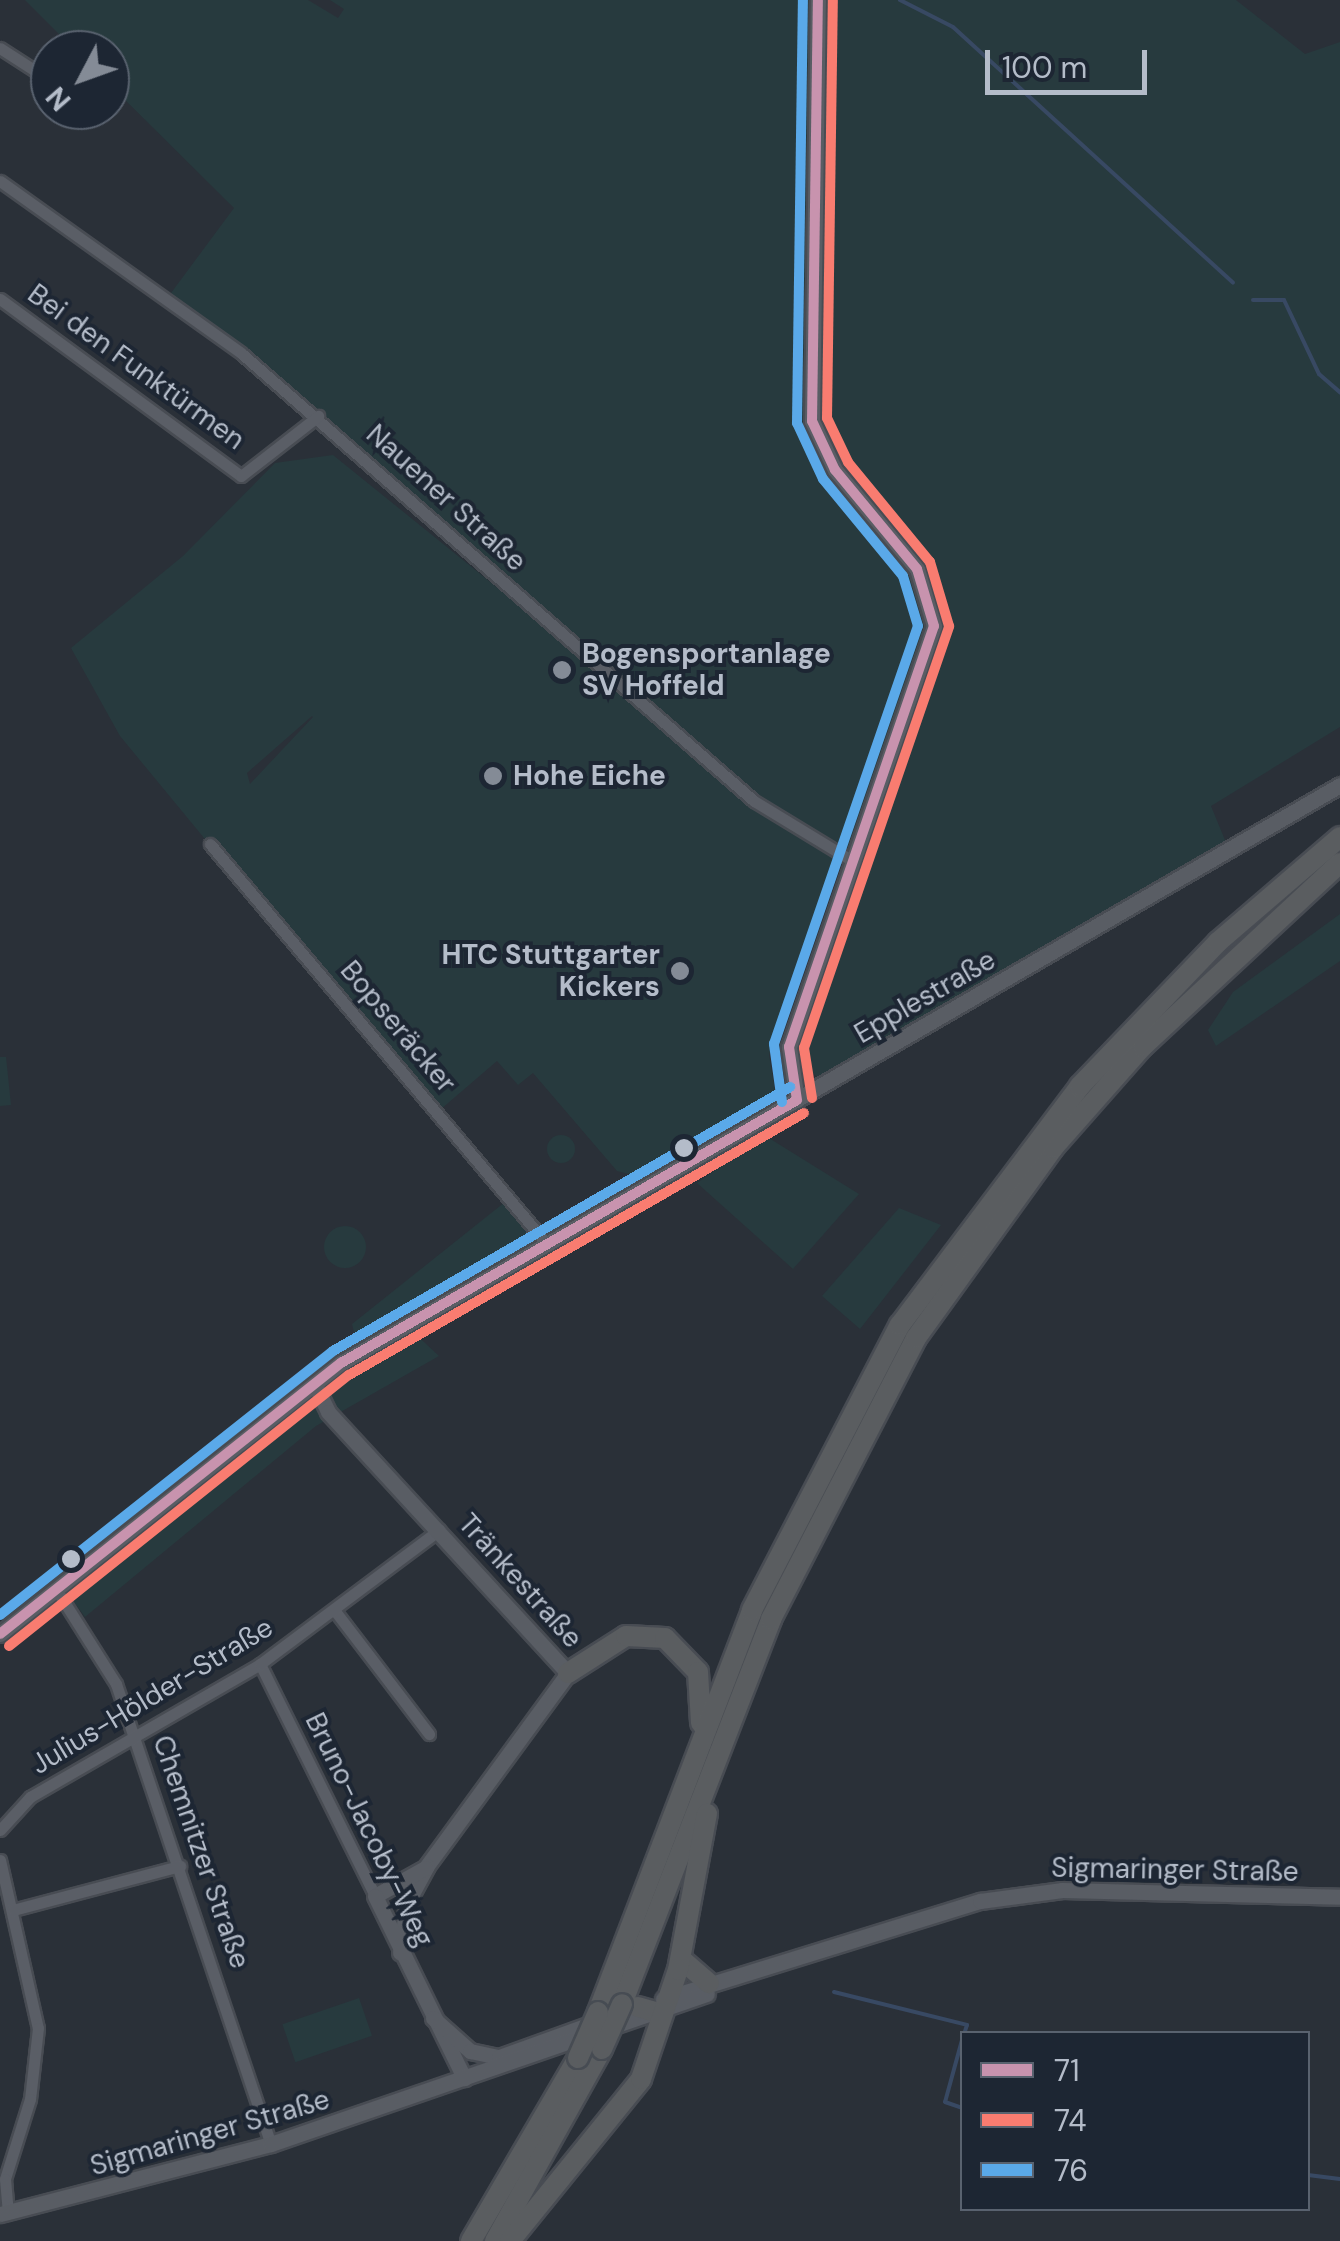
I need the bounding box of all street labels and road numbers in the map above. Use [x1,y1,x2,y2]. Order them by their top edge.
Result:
street label: Bei den Funktürmen [21,277,251,457]
street label: Nauener Straße [359,418,533,578]
street label: Epplestraße [849,943,1001,1051]
street label: Bopseräcker [333,954,463,1100]
street label: Tränkestraße [451,1507,589,1655]
street label: Julius-Hölder-Straße [25,1611,279,1781]
street label: Bruno-Jacoby-Weg [298,1708,440,1952]
street label: Chemnitzer Straße [145,1731,257,1973]
street label: Sigmaringer Straße [1051,1851,1299,1889]
street label: Sigmaringer Straße [86,2083,334,2183]

